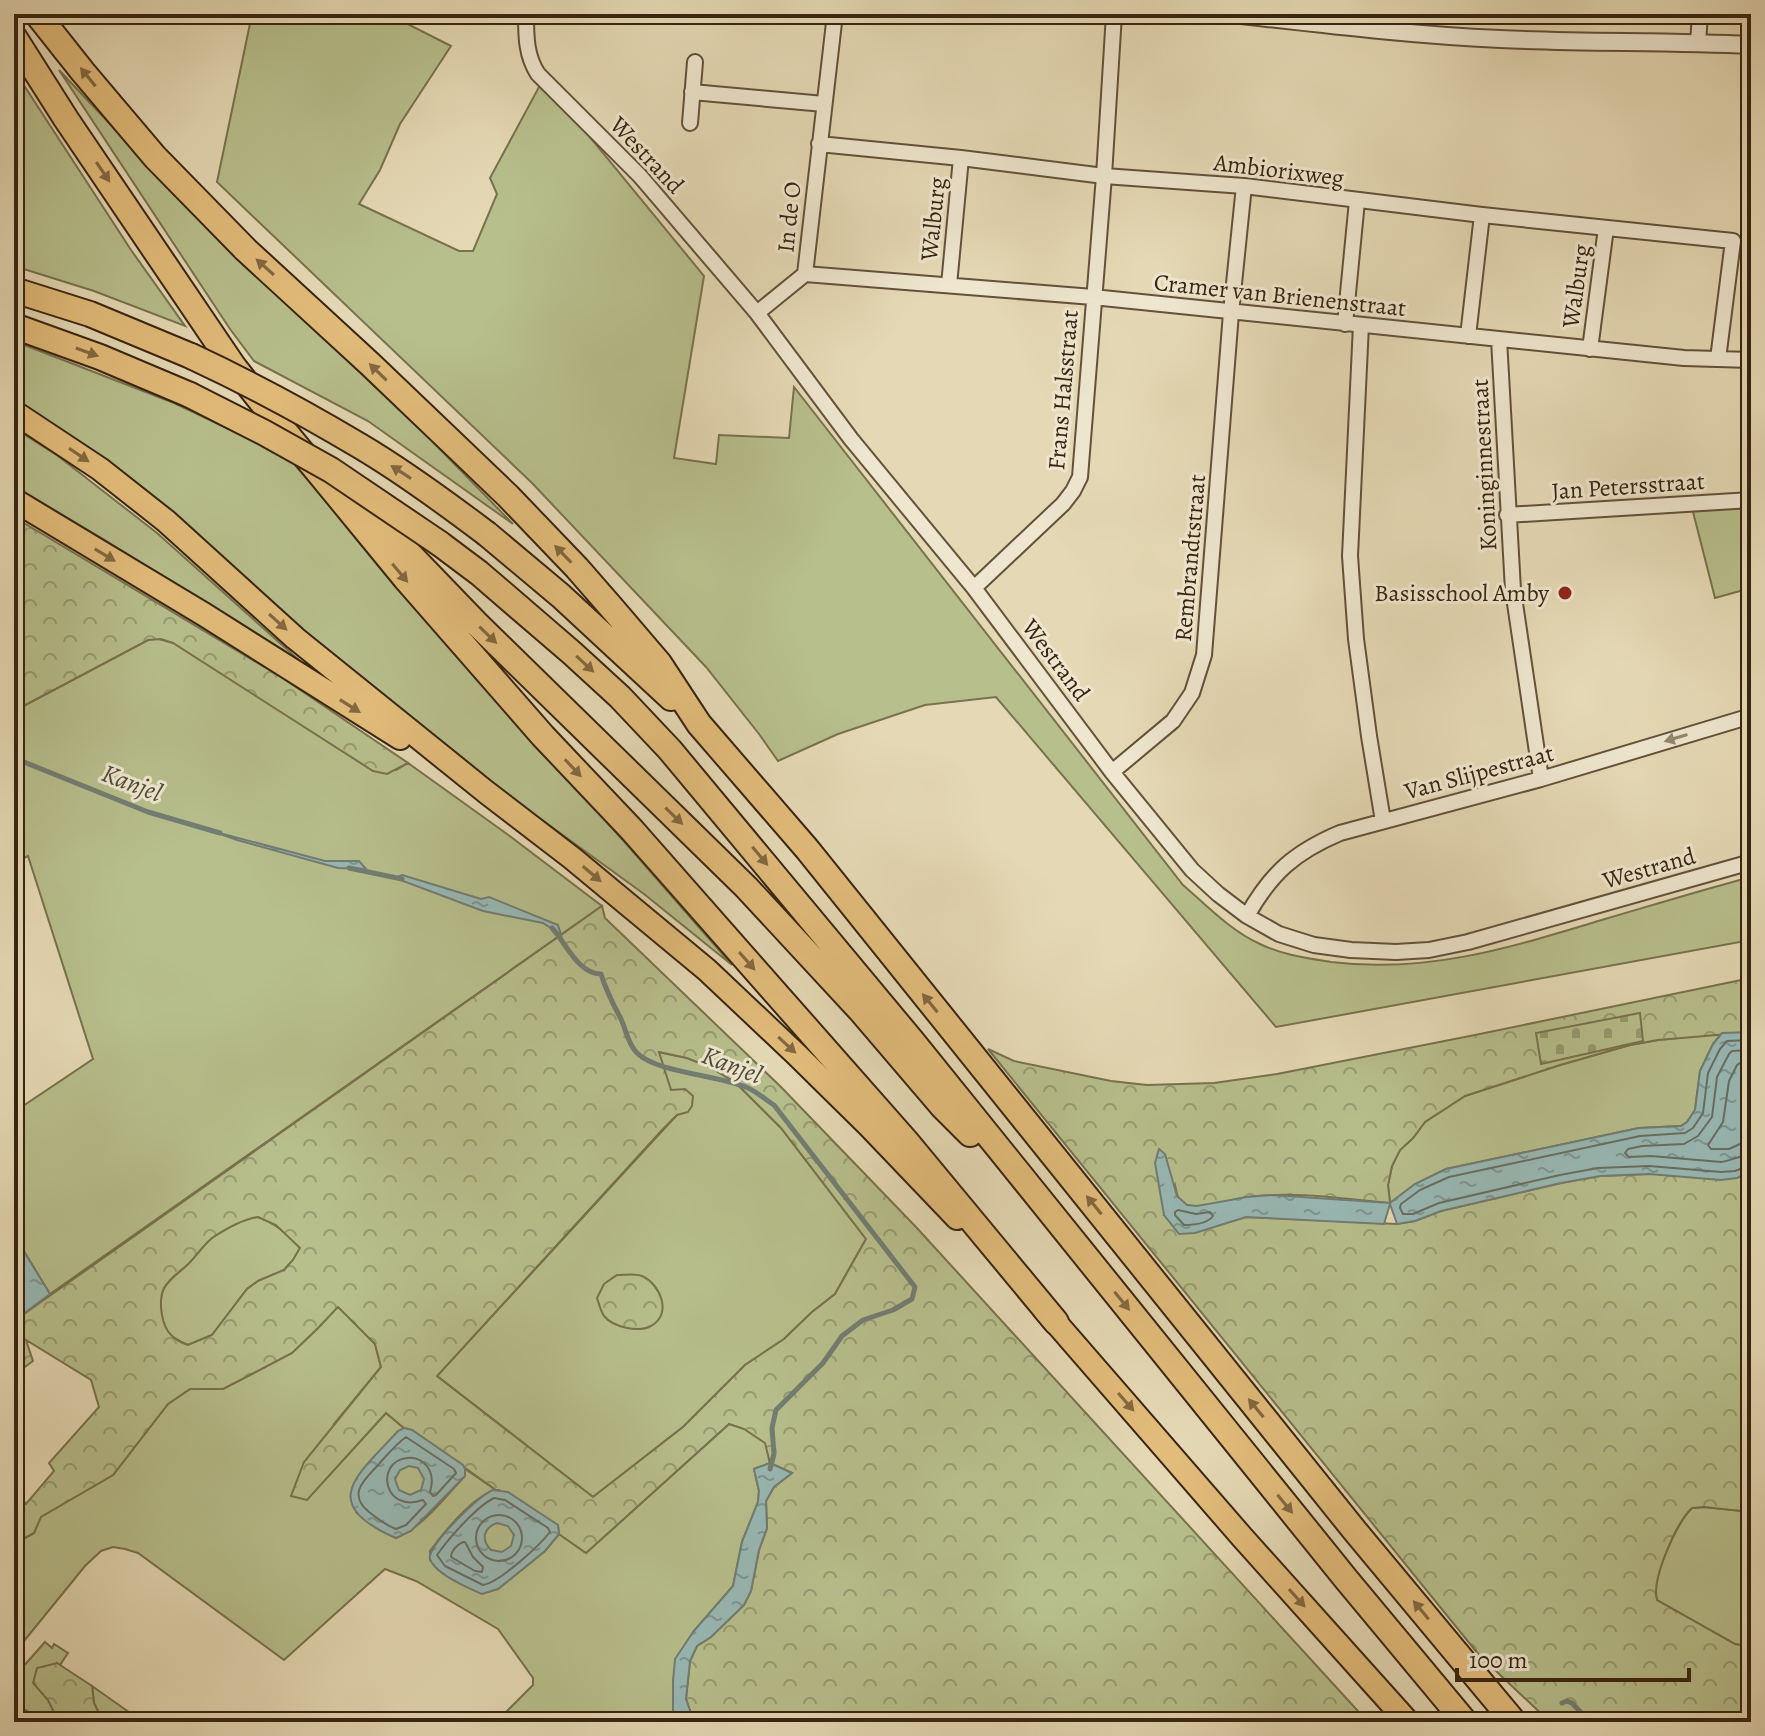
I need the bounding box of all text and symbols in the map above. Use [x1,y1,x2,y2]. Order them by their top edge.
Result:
one-way arrow [79,67,96,88]
street label: Westrand [602,109,691,201]
street label: Ambiorixweg [1211,146,1346,194]
one-way arrow [95,162,110,183]
street label: Walburg [913,176,953,263]
street label: In de O [769,180,809,254]
street label: Walburg [1554,242,1598,331]
one-way arrow [256,258,275,276]
street label: Cramer van Brienenstraat [1152,266,1408,324]
street label: Frans Halsstraat [1040,309,1086,471]
one-way arrow [75,347,99,359]
one-way arrow [369,363,388,381]
street label: Koninginnestraat [1464,378,1504,552]
one-way arrow [68,447,89,462]
street label: Jan Petersstraat [1550,465,1706,507]
one-way arrow [390,466,412,480]
street label: Rembrandtstraat [1167,473,1213,643]
one-way arrow [555,545,573,564]
one-way arrow [94,547,116,561]
one-way arrow [391,563,408,583]
place label: Basisschool Amby [1374,577,1549,609]
marker: Basisschool Amby [1556,584,1574,602]
street label: Westrand [1014,612,1097,708]
one-way arrow [267,613,287,630]
one-way arrow [478,625,497,643]
one-way arrow [575,655,594,673]
one-way arrow [339,699,360,714]
one-way arrow [1664,732,1688,745]
street label: Van Slijpestraat [1400,737,1557,808]
water label: Kanjel [97,756,168,811]
one-way arrow [564,758,582,777]
one-way arrow [664,807,683,825]
street label: Westrand [1598,839,1699,897]
one-way arrow [751,846,768,866]
one-way arrow [581,865,601,882]
one-way arrow [737,951,755,971]
one-way arrow [923,993,939,1013]
one-way arrow [777,1036,796,1054]
water label: Kanjel [697,1038,768,1093]
one-way arrow [1086,1195,1102,1215]
one-way arrow [1113,1291,1130,1311]
one-way arrow [1117,1392,1134,1412]
one-way arrow [1249,1398,1265,1418]
one-way arrow [1276,1494,1293,1514]
one-way arrow [1287,1588,1305,1607]
one-way arrow [1413,1600,1430,1620]
scale bar [1457,1632,1689,1682]
text: 100 m [1469,1644,1528,1676]

